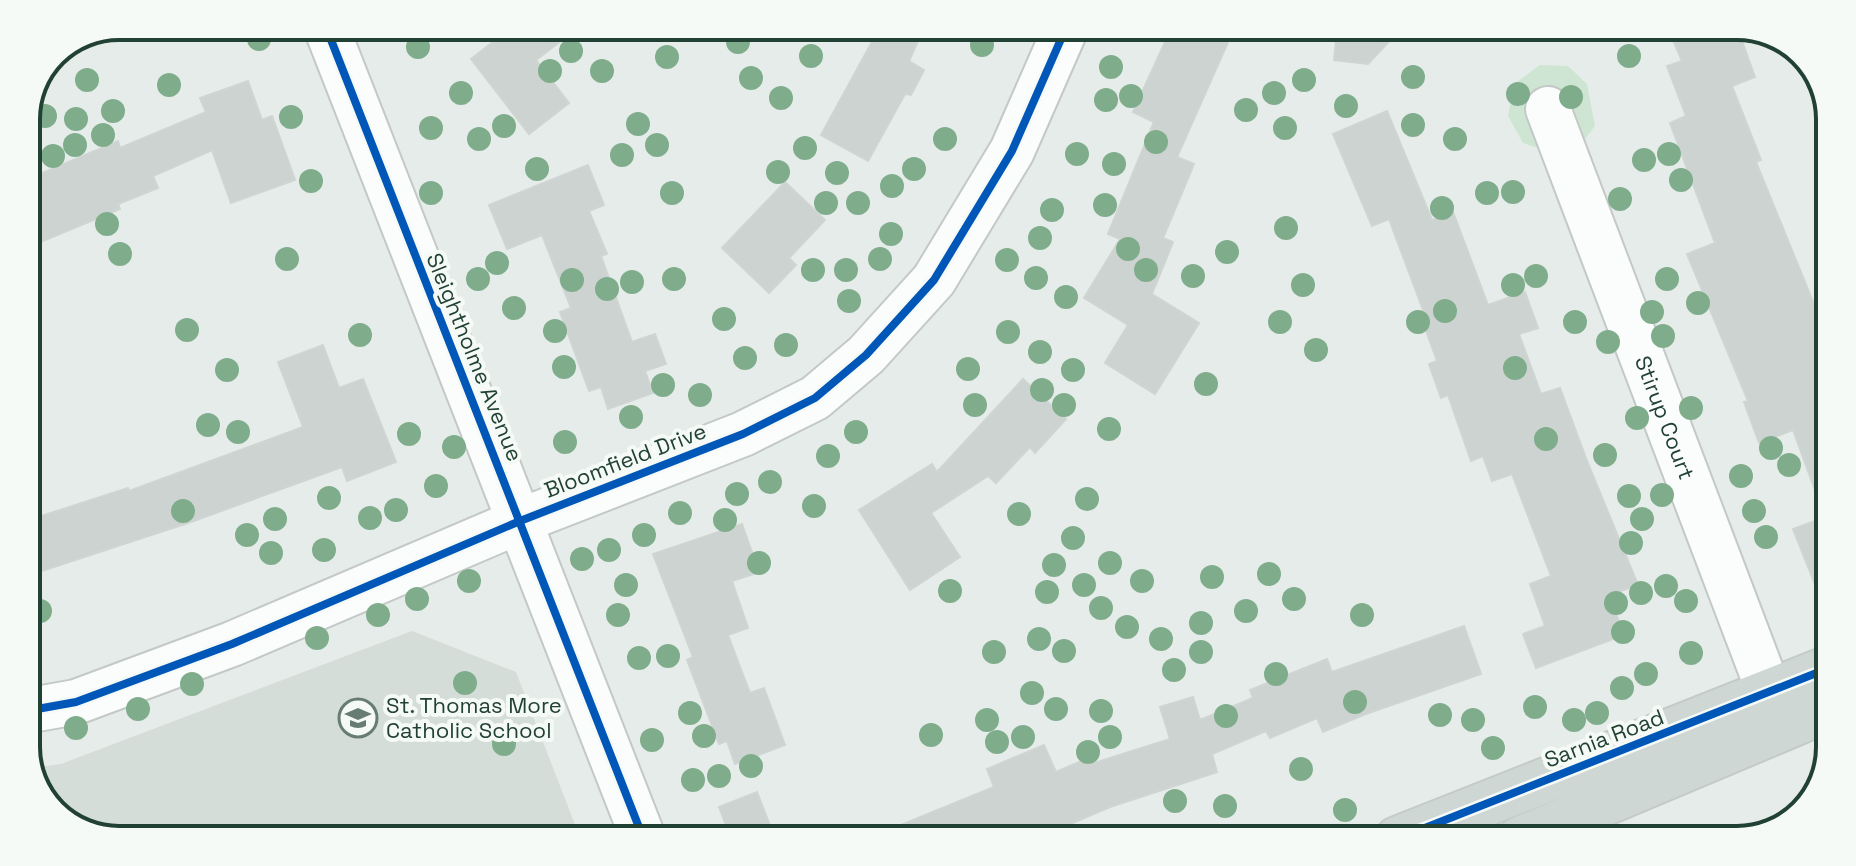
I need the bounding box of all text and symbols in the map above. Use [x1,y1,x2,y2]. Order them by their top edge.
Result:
street label: Sleightholme Avenue [420,249,530,465]
street label: Stirup Court [1629,352,1701,483]
street label: Bloomfield Drive [540,416,710,504]
place label: St. Thomas More Catholic School [386,691,562,744]
school or university icon: St. Thomas More Catholic School [337,697,379,739]
street label: Sarnia Road [1540,702,1668,774]

